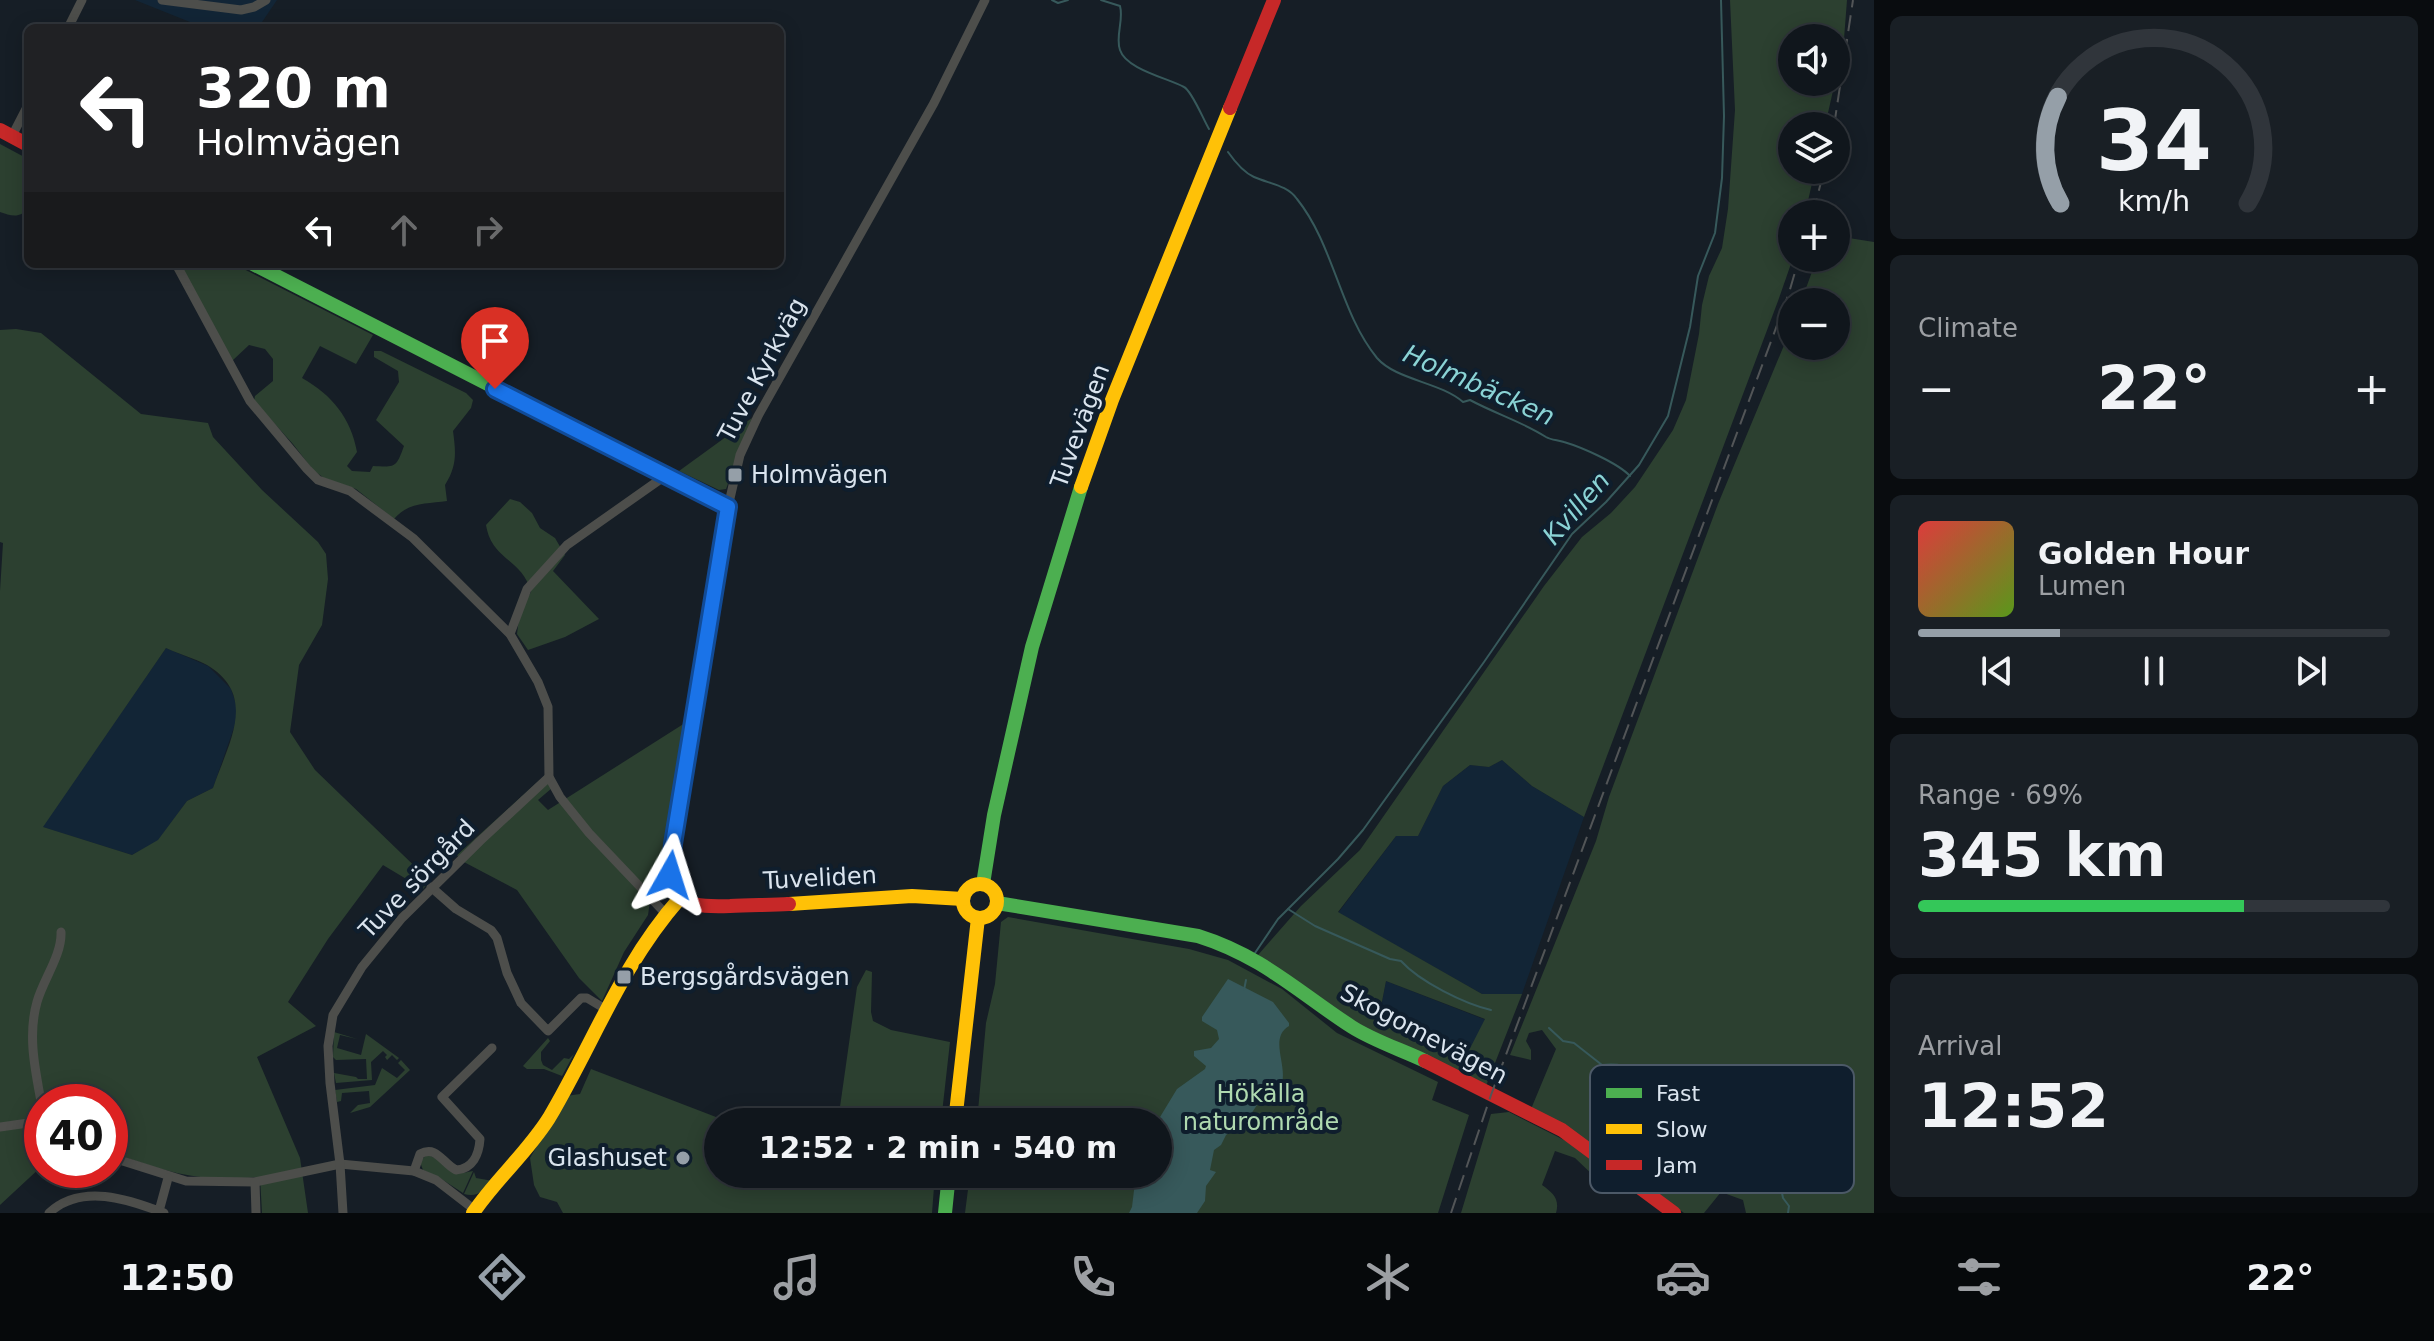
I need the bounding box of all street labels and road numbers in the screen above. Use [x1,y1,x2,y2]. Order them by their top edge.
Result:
street label: Tuve Kyrkväg [712,293,812,448]
street label: Tuvevägen [1044,360,1115,492]
street label: Tuve sörgård [352,813,481,945]
street label: Tuveliden [761,861,878,895]
street label: Skogomevägen [1336,978,1512,1090]

